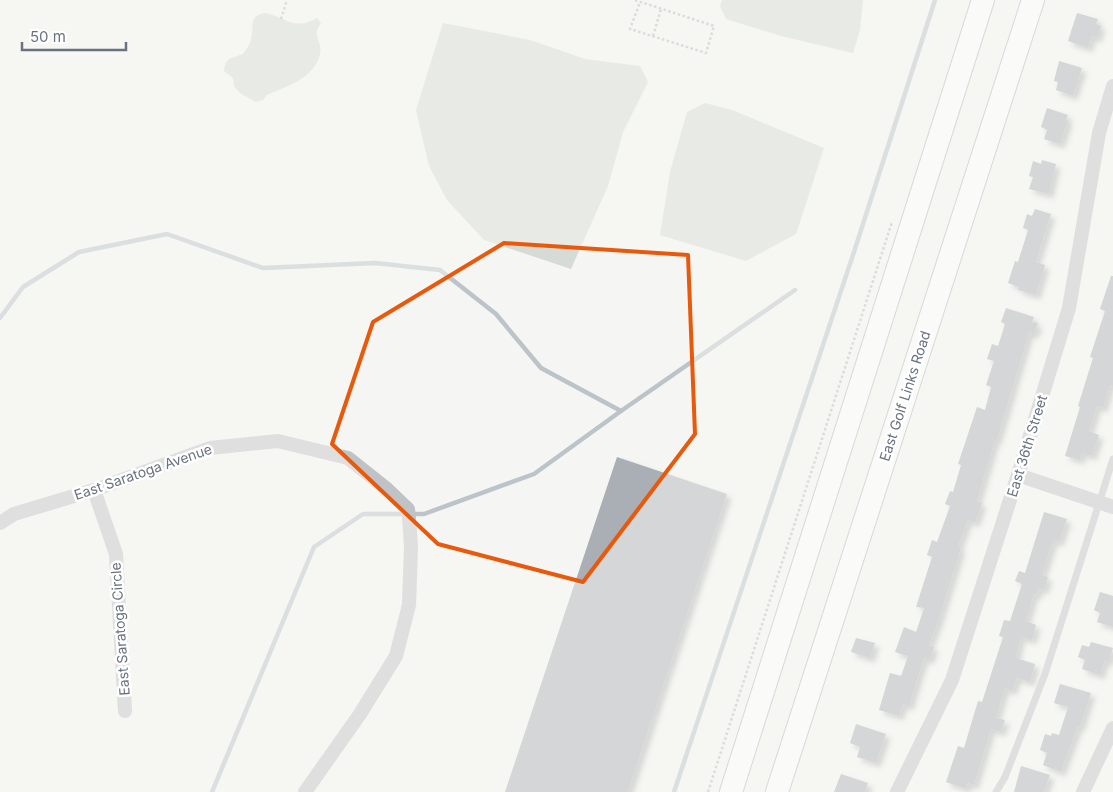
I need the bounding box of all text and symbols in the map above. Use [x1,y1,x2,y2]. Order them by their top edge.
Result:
scale bar [22,20,126,52]
text: 50 m [30,27,66,46]
street label: East Golf Links Road [875,329,934,463]
street label: East 36th Street [1003,392,1050,499]
street label: East Saratoga Avenue [72,440,214,503]
street label: East Saratoga Circle [106,562,133,696]

